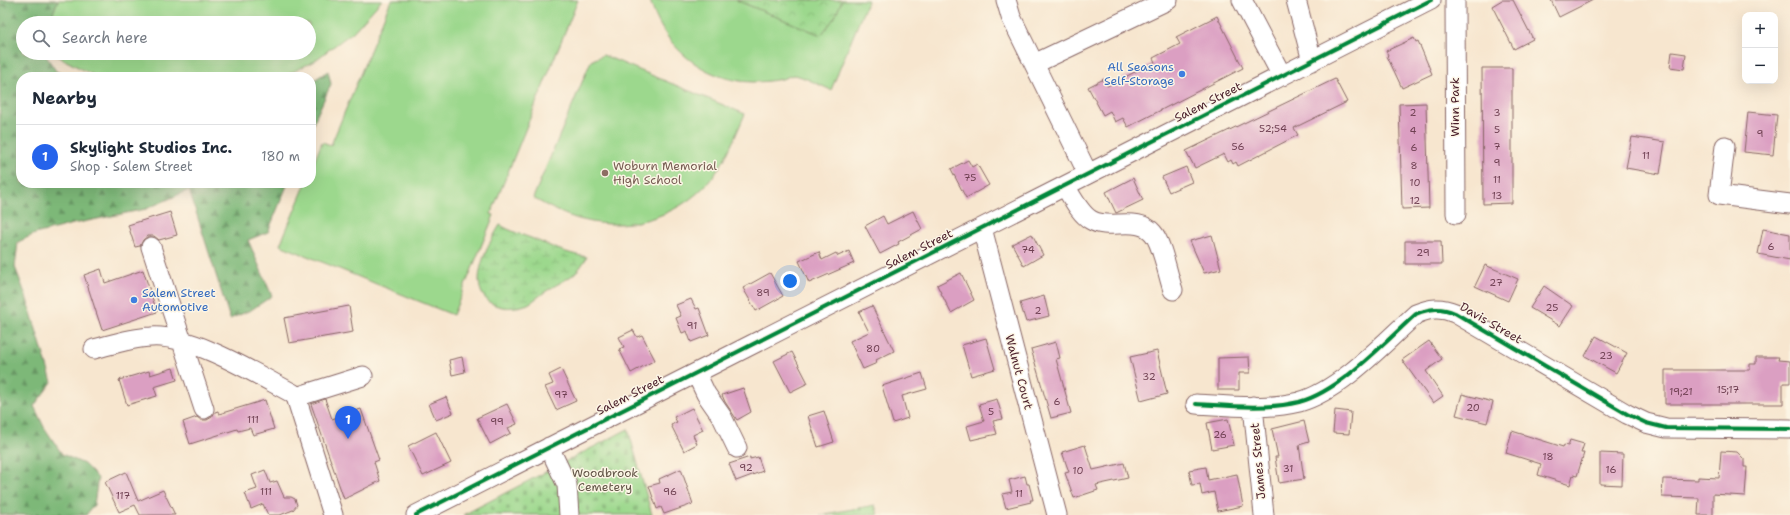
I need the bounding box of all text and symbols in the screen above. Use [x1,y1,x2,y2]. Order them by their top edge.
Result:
map controls [1742,12,1778,84]
button: + [1742,12,1778,48]
search box [16,16,316,60]
icon: search [30,27,52,49]
text: Search here [62,28,148,48]
button: − [1742,48,1778,84]
place label: All Seasons Self-Storage [1104,59,1174,89]
marker: All Seasons Self-Storage [1177,69,1187,79]
street label: Winn Park [1447,77,1463,137]
street label: Salem Street [1171,78,1245,126]
text: Nearby [32,87,97,109]
house number: 2 [1410,106,1417,119]
house number: 3 [1494,106,1501,119]
house number: 52;54 [1259,122,1287,135]
house number: 5 [1494,123,1500,136]
house number: 4 [1410,124,1417,137]
house number: 9 [1757,127,1764,140]
text: Skylight Studios Inc. [70,138,232,158]
house number: 56 [1232,140,1244,153]
house number: 7 [1494,140,1501,153]
house number: 6 [1411,141,1418,154]
text: 1 [42,148,48,165]
text: 180 m [261,148,300,165]
house number: 11 [1642,149,1650,162]
house number: 9 [1494,156,1501,169]
text: Shop · Salem Street [70,158,193,175]
place label: Woburn Memorial High School [613,158,717,188]
house number: 8 [1411,159,1418,172]
marker: Woburn Memorial High School [600,168,610,178]
house number: 75 [964,171,976,184]
house number: 11 [1493,173,1501,186]
house number: 10 [1410,176,1420,189]
house number: 13 [1492,189,1502,202]
house number: 12 [1410,194,1420,207]
street label: Salem Street [882,225,956,273]
house number: 6 [1768,240,1775,253]
house number: 74 [1021,243,1035,256]
house number: 29 [1416,246,1430,259]
your location [780,271,800,291]
house number: 27 [1489,276,1503,289]
place label: Salem Street Automotive [142,285,216,315]
house number: 89 [756,286,770,299]
marker: Salem Street Automotive [129,295,139,305]
street label: Davis Street [1457,299,1525,347]
house number: 25 [1546,301,1558,314]
house number: 2 [1035,304,1042,317]
house number: 91 [687,319,697,332]
street label: Walnut Court [1001,333,1037,411]
house number: 80 [866,342,880,355]
house number: 23 [1599,349,1613,362]
house number: 32 [1142,370,1156,383]
street label: Salem Street [593,371,667,419]
house number: 15;17 [1717,383,1739,396]
house number: 19;21 [1669,385,1693,398]
house number: 97 [554,388,568,401]
house number: 6 [1054,395,1061,408]
house number: 20 [1466,401,1480,414]
house number: 5 [988,405,994,418]
pin: 1 [335,406,361,439]
house number: 111 [247,413,259,426]
house number: 99 [490,415,504,428]
street label: James Street [1247,422,1269,500]
house number: 26 [1213,428,1227,441]
house number: 18 [1542,450,1554,463]
house number: 92 [739,461,753,474]
house number: 31 [1283,462,1293,475]
house number: 16 [1606,463,1616,476]
house number: 10 [1073,464,1083,477]
park label: Woodbrook Cemetery [572,465,638,495]
house number: 111 [260,485,272,498]
house number: 96 [663,485,677,498]
house number: 11 [1015,487,1023,500]
house number: 117 [116,489,130,502]

